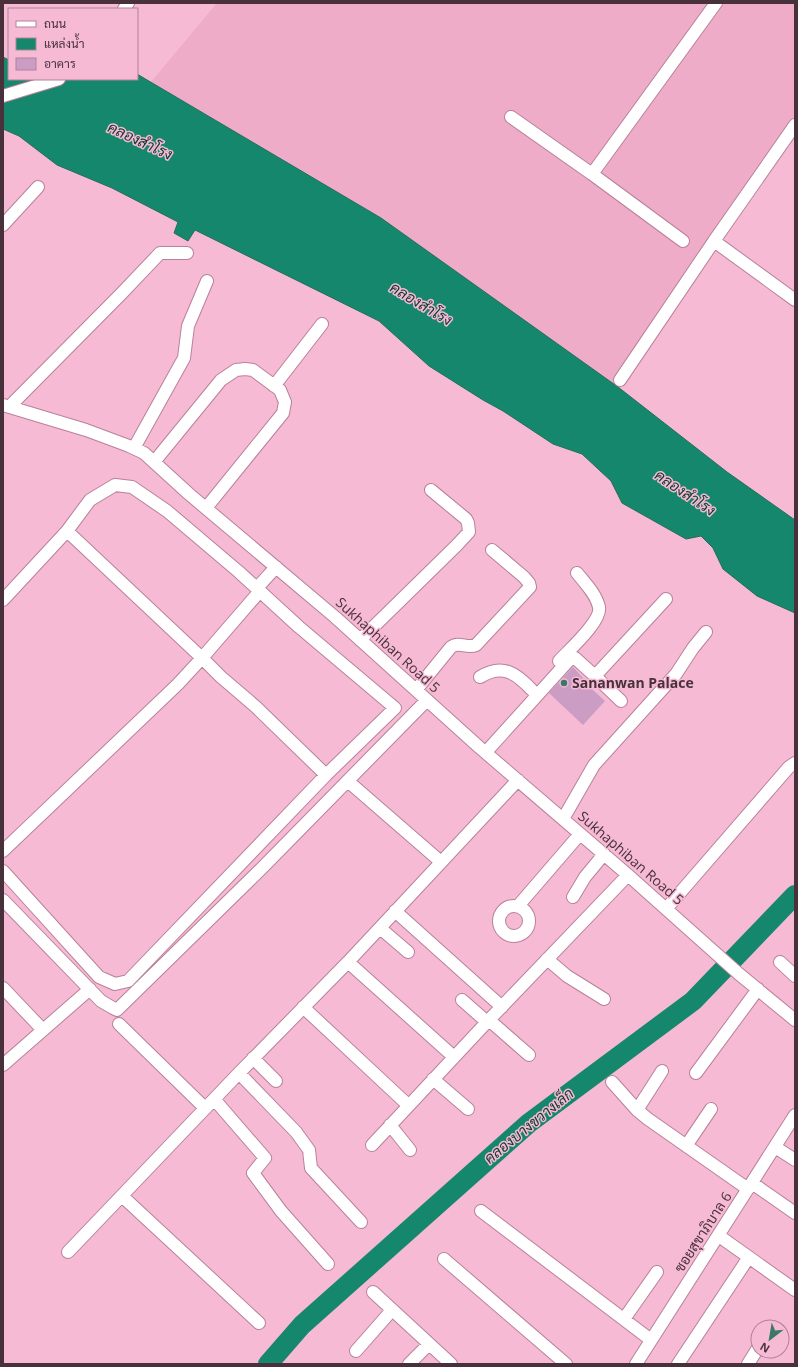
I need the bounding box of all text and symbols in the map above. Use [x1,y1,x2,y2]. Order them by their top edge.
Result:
legend [8,8,138,80]
text: ถนน [44,15,67,32]
text: แหล่งน้ำ [44,33,84,52]
text: อาคาร [44,55,76,72]
water label: คลองสำโรง [105,116,176,164]
water label: คลองสำโรง [387,277,456,330]
water label: คลองสำโรง [651,465,720,520]
street label: Sukhaphiban Road 5 [332,593,445,697]
place label: Sananwan Palace [572,673,694,692]
marker: Sananwan Palace [559,678,569,688]
street label: Sukhaphiban Road 5 [574,806,688,909]
water label: คลองบางขวางเล็ก [479,1083,577,1168]
street label: ซอยสุขาภิบาล 6 [669,1188,737,1276]
north arrow [750,1319,790,1359]
text: N [757,1339,772,1357]

